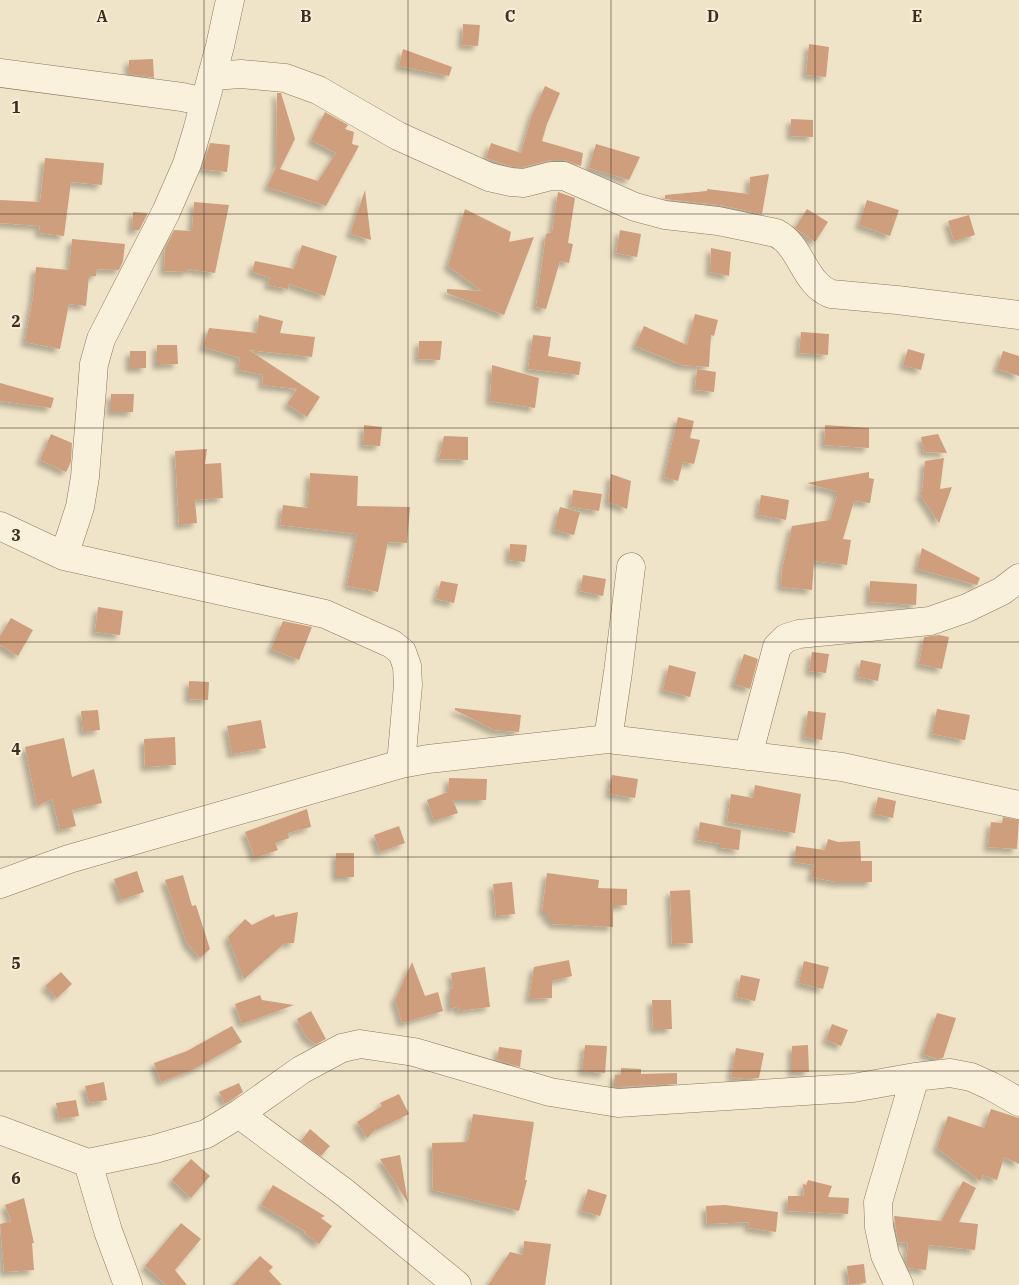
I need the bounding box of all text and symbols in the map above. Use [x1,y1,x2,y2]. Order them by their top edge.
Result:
text: A [96,6,108,26]
text: B [300,6,312,26]
text: C [505,6,515,26]
text: D [707,6,719,26]
text: E [912,6,922,26]
text: 1 [11,97,21,117]
text: 2 [11,311,21,331]
text: 3 [11,525,21,545]
text: 4 [11,739,21,759]
text: 5 [11,953,21,973]
text: 6 [11,1168,21,1188]

